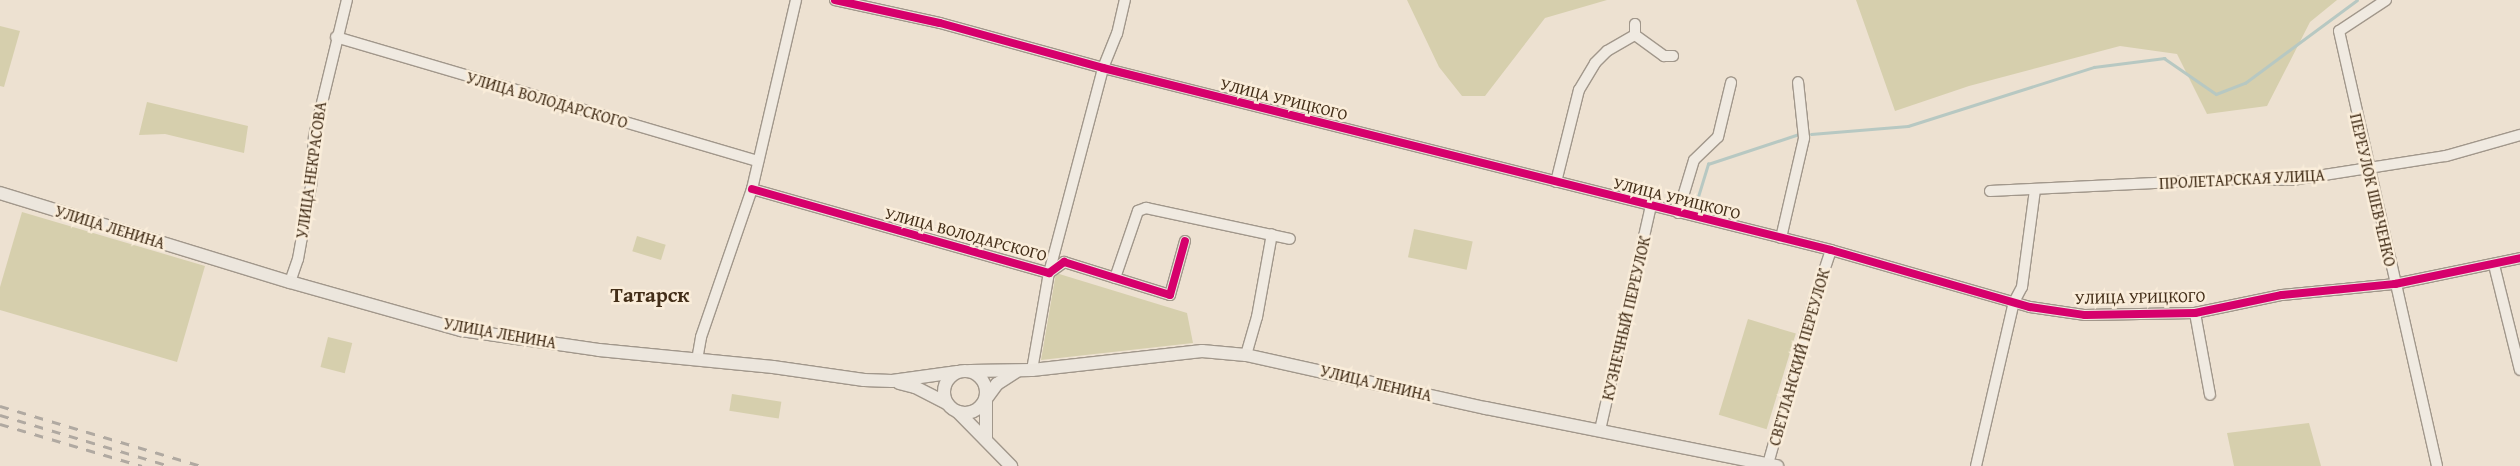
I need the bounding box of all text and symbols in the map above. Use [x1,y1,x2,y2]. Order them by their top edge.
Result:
street label: УЛИЦА ВОЛОДАРСКОГО [464,68,630,132]
street label: УЛИЦА УРИЦКОГО [1218,74,1350,124]
street label: УЛИЦА НЕКРАСОВА [292,100,330,240]
street label: ПЕРЕУЛОК ШЕВЧЕНКО [2346,112,2400,268]
street label: ПРОЛЕТАРСКАЯ УЛИЦА [2159,165,2325,193]
street label: УЛИЦА УРИЦКОГО [1611,173,1743,223]
street label: УЛИЦА ЛЕНИНА [53,201,167,253]
street label: УЛИЦА ВОЛОДАРСКОГО [883,203,1049,265]
street label: КУЗНЕЧНЫЙ ПЕРЕУЛОК [1598,234,1654,402]
street label: СВЕТЛАНСКИЙ ПЕРЕУЛОК [1764,266,1834,448]
district label: Татарск [611,282,689,308]
street label: УЛИЦА УРИЦКОГО [2074,286,2206,308]
street label: УЛИЦА ЛЕНИНА [442,314,558,352]
street label: УЛИЦА ЛЕНИНА [1318,361,1434,405]

